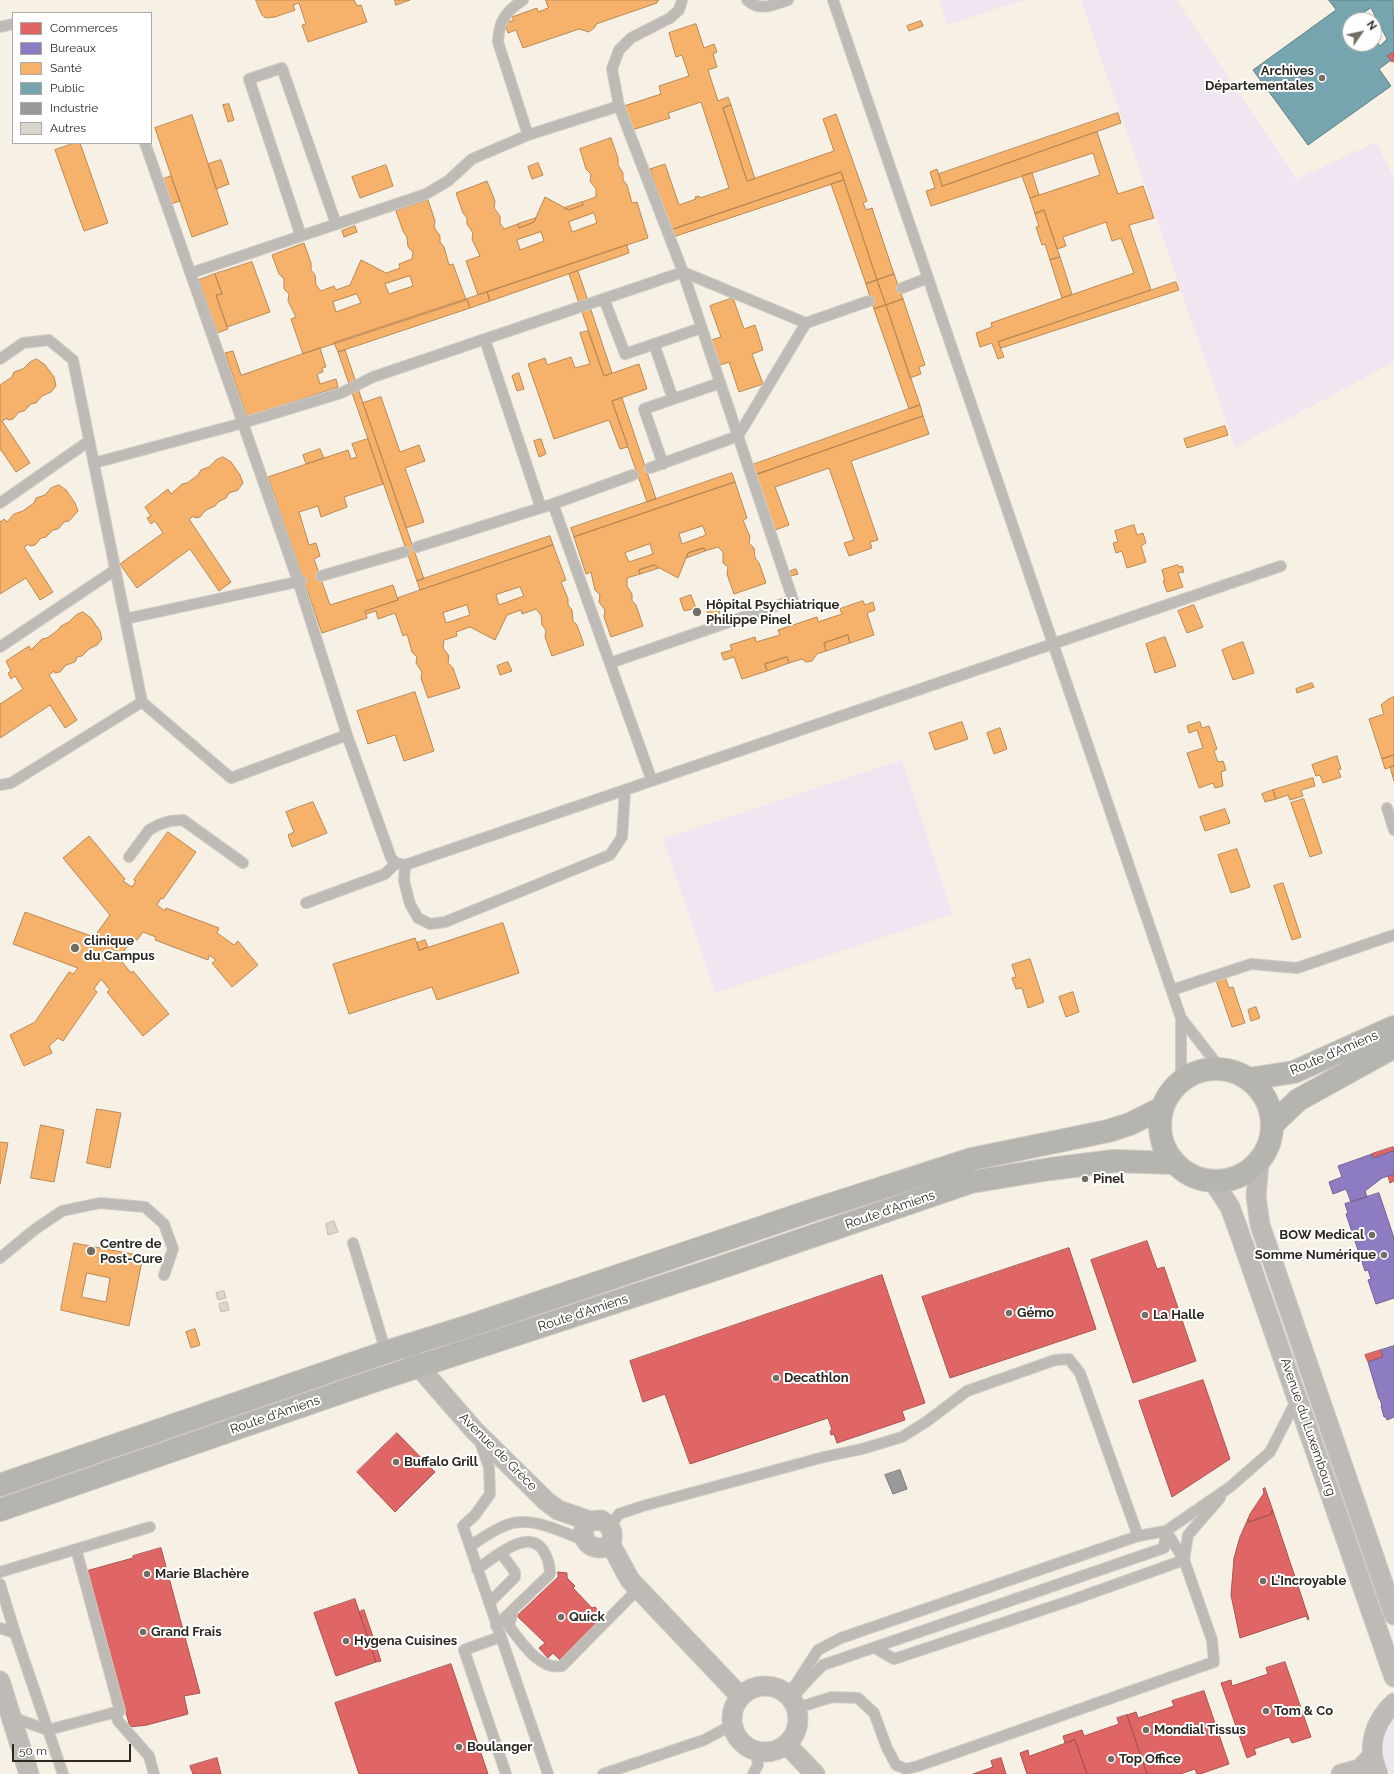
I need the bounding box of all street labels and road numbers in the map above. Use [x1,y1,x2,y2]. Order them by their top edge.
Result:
street label: Route d'Amiens [1288,1027,1380,1079]
street label: Route d'Amiens [843,1187,937,1233]
street label: Route d'Amiens [536,1291,630,1335]
street label: Avenue du Luxembourg [1277,1356,1339,1498]
street label: Route d'Amiens [228,1392,322,1438]
street label: Avenue de Grèce [456,1410,540,1494]

